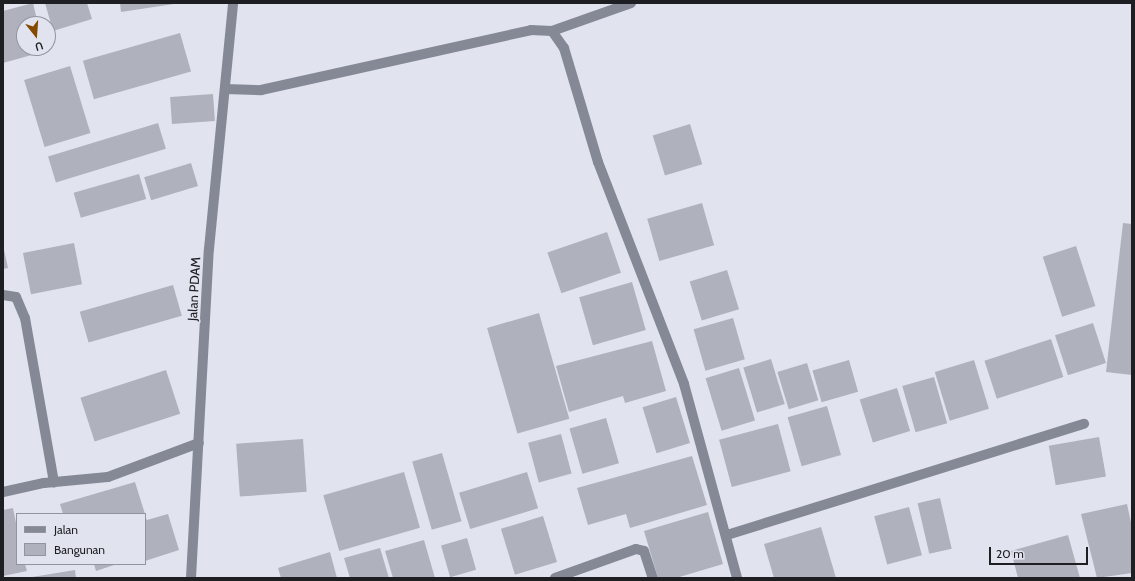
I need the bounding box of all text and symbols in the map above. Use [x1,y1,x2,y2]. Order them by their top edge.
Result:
north arrow [16,16,56,56]
text: U [33,39,45,54]
street label: Jalan PDAM [185,257,203,321]
legend [16,513,146,565]
text: Jalan [54,522,78,537]
scale bar [991,539,1090,565]
text: Bangunan [54,542,105,557]
text: 20 m [996,546,1024,561]

